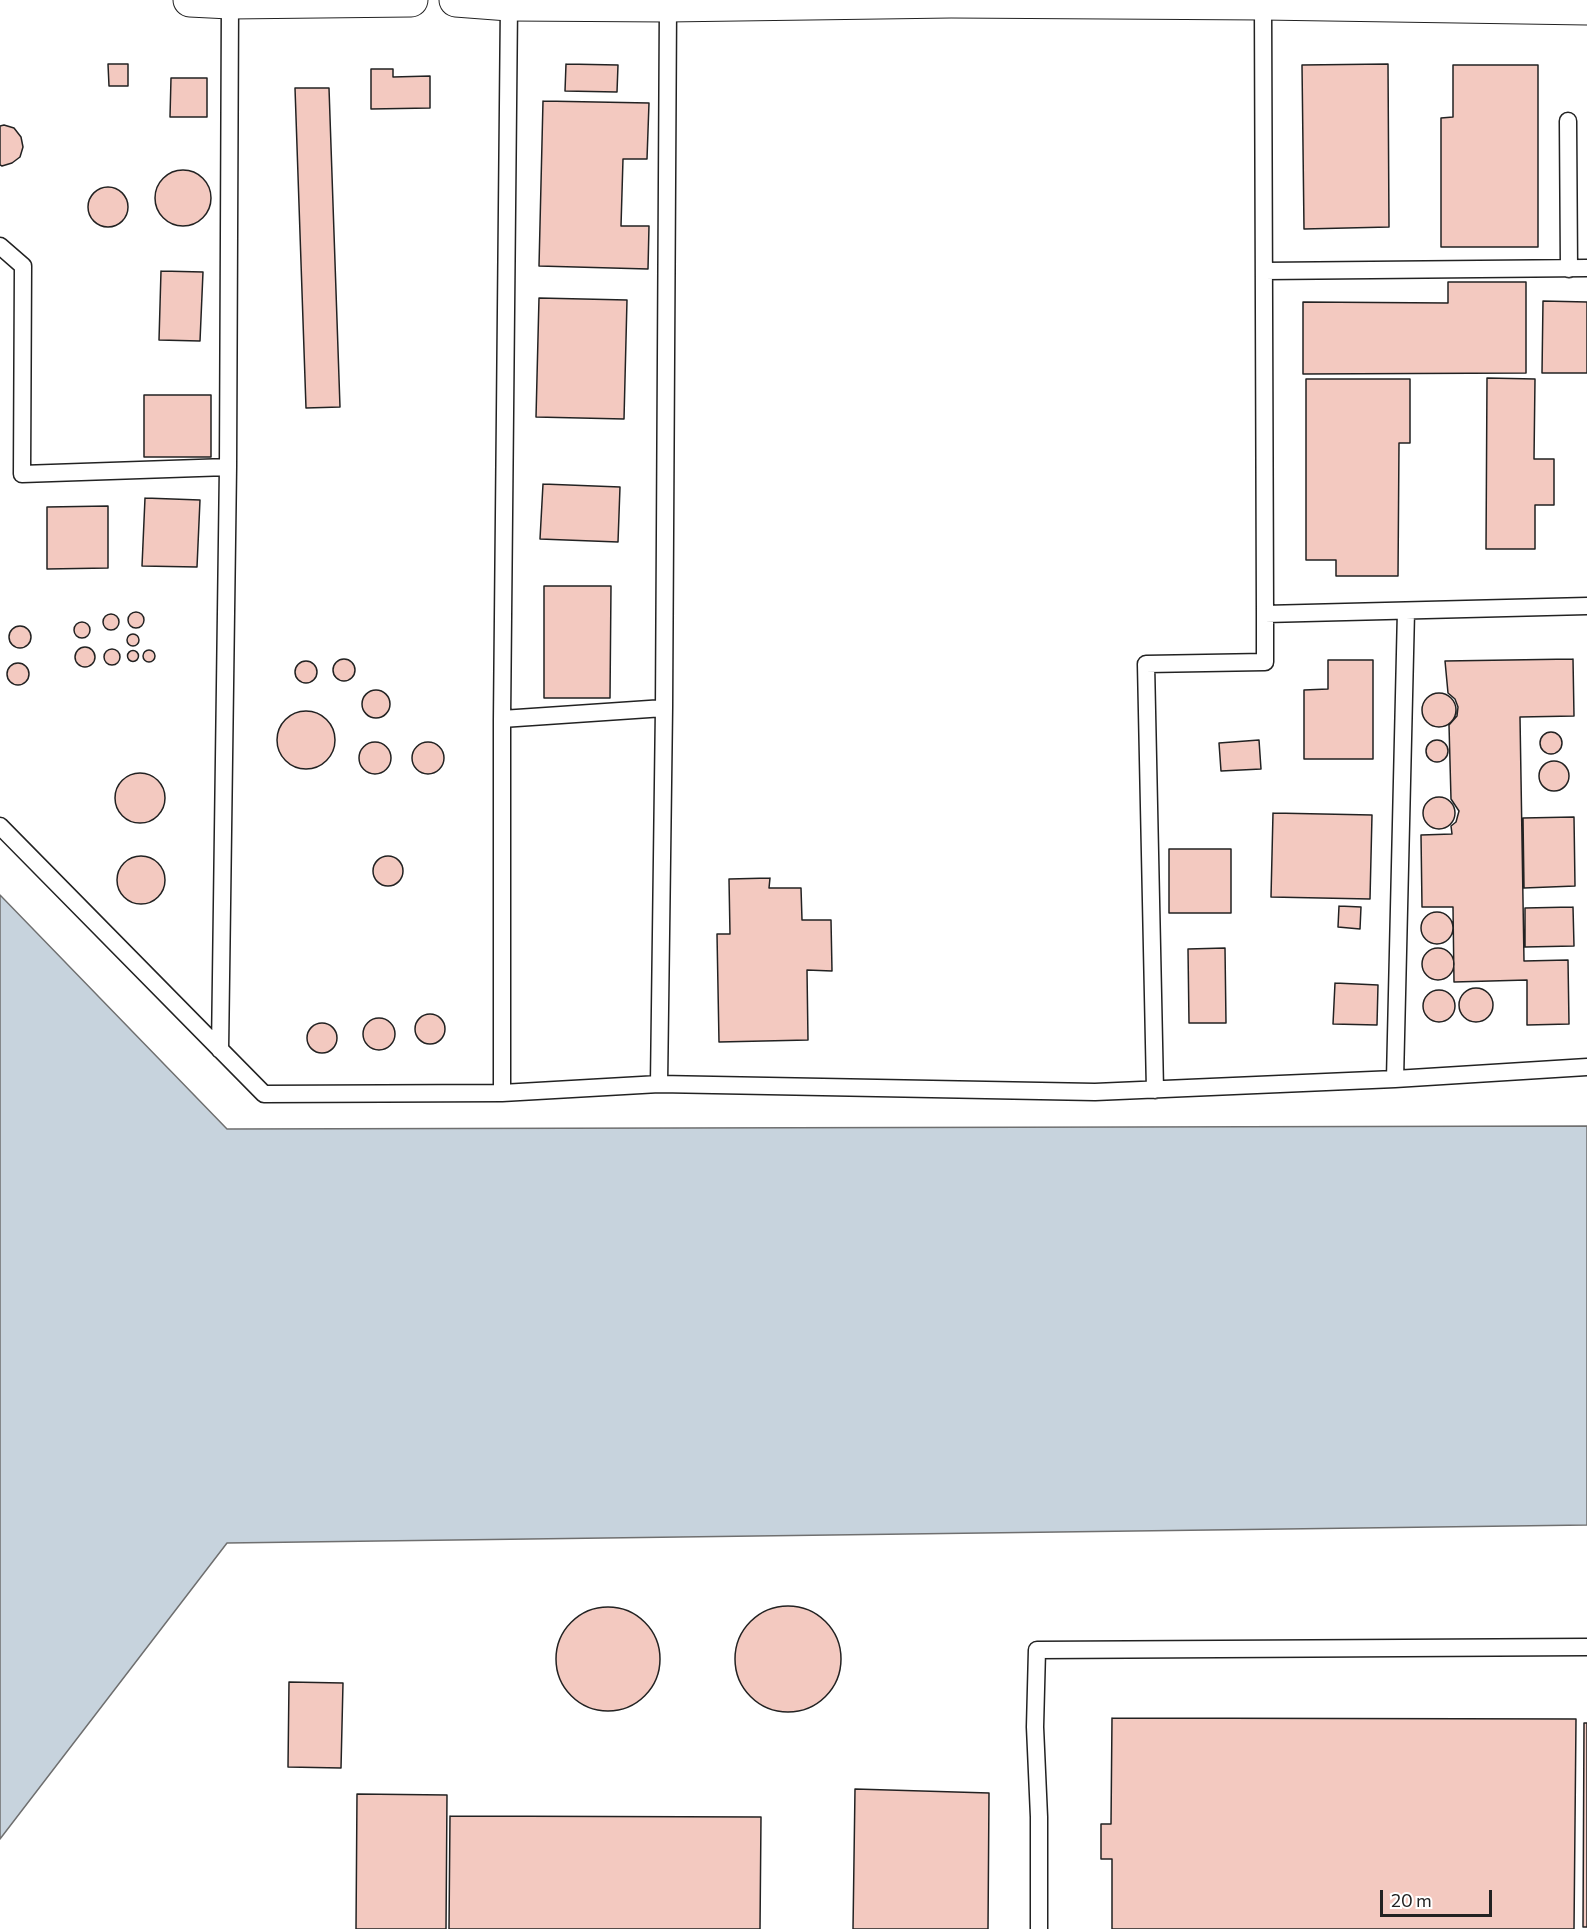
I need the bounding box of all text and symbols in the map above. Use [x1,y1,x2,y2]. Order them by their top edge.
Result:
scale bar [1383,1878,1496,1916]
text: 20 m [1391,1889,1432,1911]

